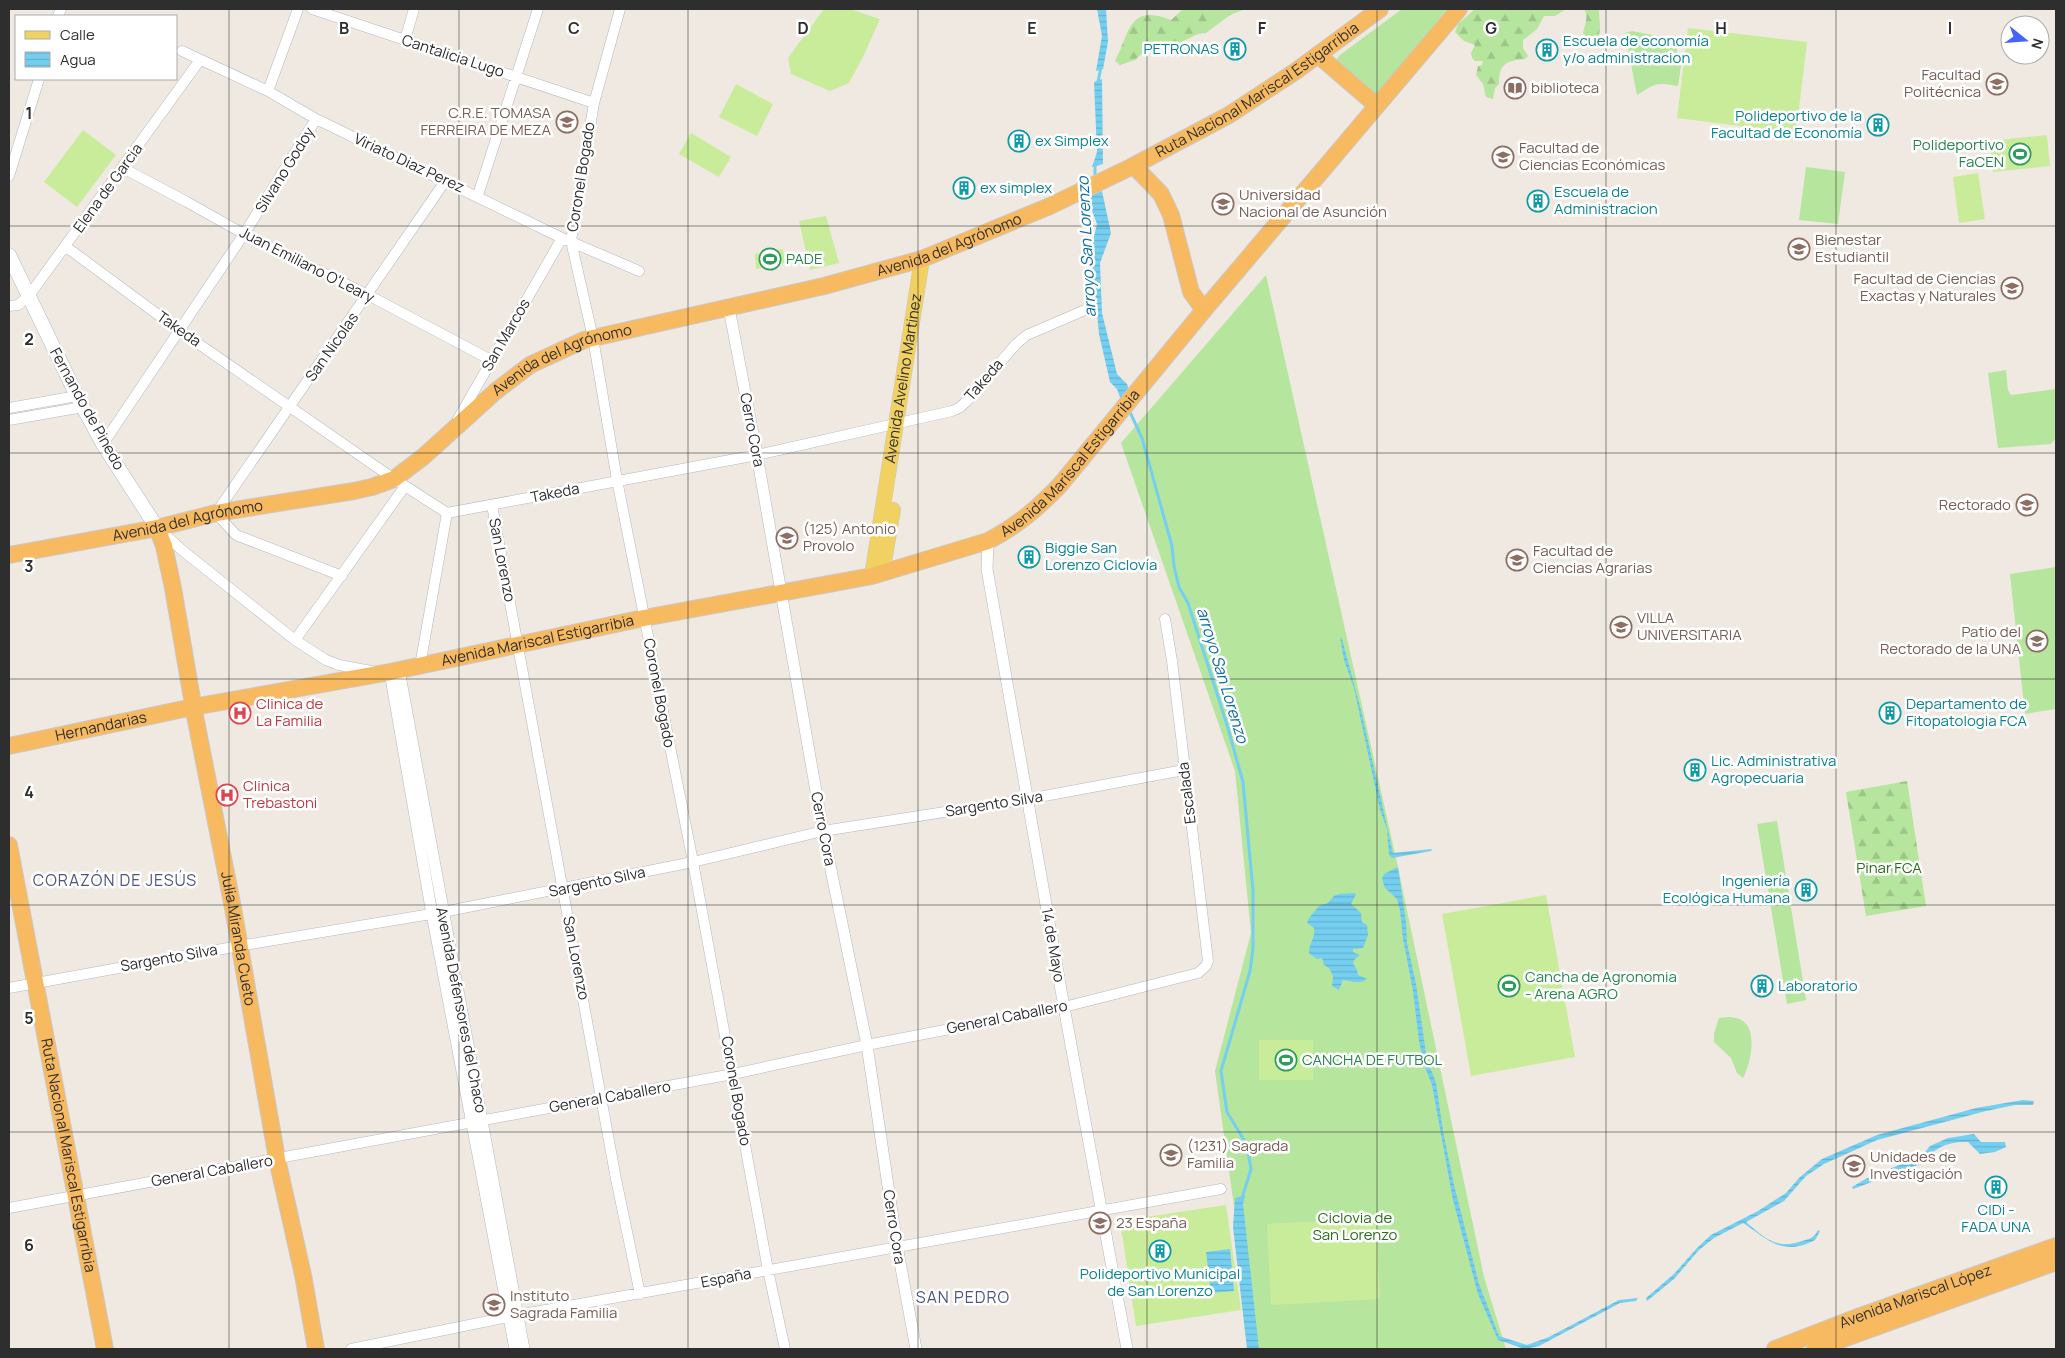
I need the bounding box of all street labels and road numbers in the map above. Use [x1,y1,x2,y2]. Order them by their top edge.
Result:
street label: Ruta Nacional Mariscal Estigarribia [1151,17,1363,162]
street label: Cantalicia Lugo [399,29,507,82]
street label: Coronel Bogado [561,120,600,233]
street label: Silvano Godoy [250,123,319,217]
street label: Viriato Diaz Perez [351,128,468,197]
street label: Elena de Garcia [68,139,147,237]
street label: Avenida del Agrónomo [874,208,1025,281]
street label: Juan Emiliano O'Leary [236,221,378,308]
street label: Avenida Avelino Martinez [879,292,926,465]
street label: San Marcos [476,295,535,375]
street label: Takeda [153,306,206,351]
street label: San Nicolas [300,308,363,385]
street label: Avenida del Agrónomo [487,319,634,400]
street label: Fernando de Pinedo [45,344,130,474]
street label: Takeda [959,354,1008,405]
street label: Avenida Mariscal Estigarribia [996,385,1144,542]
street label: Cerro Cora [735,391,770,469]
street label: Takeda [529,477,581,508]
street label: Avenida del Agrónomo [111,495,265,546]
street label: San Lorenzo [484,516,521,604]
street label: Avenida Mariscal Estigarribia [439,609,636,671]
street label: Coronel Bogado [639,636,680,749]
street label: Hernandarias [53,706,149,746]
street label: Escalada [1172,761,1201,825]
street label: Sargento Silva [944,785,1044,822]
street label: Cerro Cora [806,790,841,868]
street label: Sargento Silva [547,861,647,902]
street label: Julia Miranda Cueto [216,870,261,1007]
street label: Avenida Defensores del Chaco [431,905,492,1115]
street label: 14 de Mayo [1037,906,1070,984]
street label: San Lorenzo [558,914,595,1002]
street label: Sargento Silva [119,939,219,976]
street label: General Caballero [945,994,1069,1039]
street label: Coronel Bogado [717,1034,756,1147]
street label: Ruta Nacional Mariscal Estigarribia [36,1037,101,1274]
street label: General Caballero [548,1075,672,1118]
street label: General Caballero [150,1149,274,1192]
street label: Cerro Cora [878,1188,911,1266]
street label: Avenida Mariscal López [1836,1259,1994,1333]
street label: España [699,1262,753,1293]

